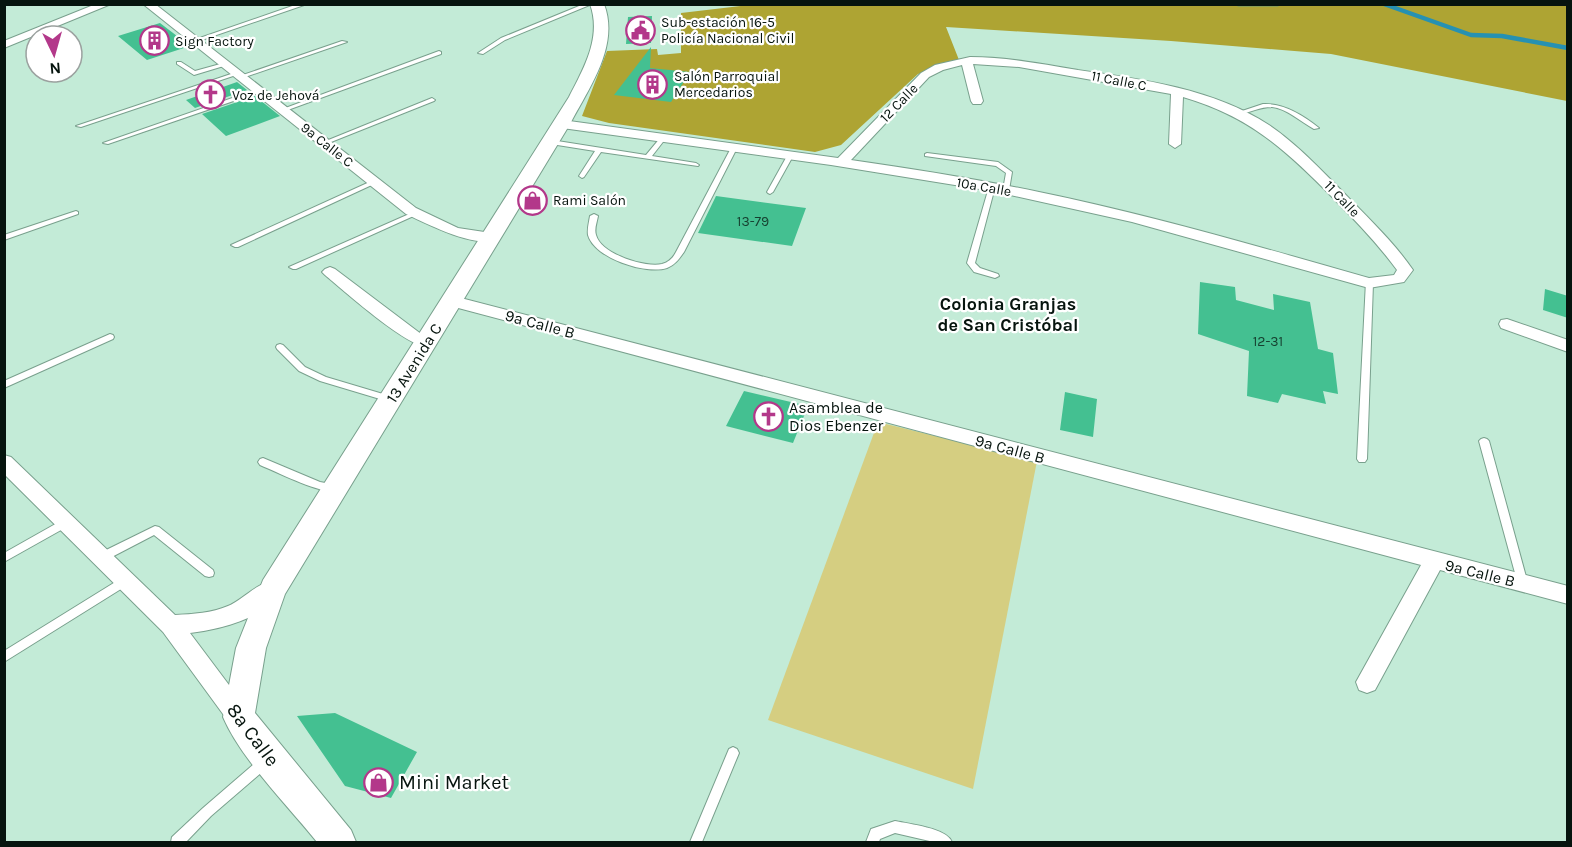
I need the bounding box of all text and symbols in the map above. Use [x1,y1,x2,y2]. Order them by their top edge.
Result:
public building icon: Sub-estación 16-5 Policía Nacional Civil [624,14,656,46]
place label: Sub-estación 16-5 Policía Nacional Civil [661,14,795,47]
north arrow [24,24,84,84]
building icon: Sign Factory [138,25,170,57]
place label: Sign Factory [175,33,254,50]
text: N [49,58,62,78]
street label: 11 Calle C [1090,67,1148,95]
building icon: Salón Parroquial Mercedarios [637,68,669,100]
place label: Salón Parroquial Mercedarios [674,68,779,101]
church icon: Voz de Jehová [195,79,227,111]
street label: 12 Calle [876,80,922,126]
place label: Voz de Jehová [232,87,320,104]
street label: 9a Calle C [297,119,357,171]
street label: 10a Calle [955,174,1013,200]
street label: 11 Calle [1321,177,1363,221]
shop icon: Rami Salón [516,184,548,216]
place label: Rami Salón [553,192,626,209]
house number: 13-79 [737,213,769,230]
district label: Colonia Granjas de San Cristóbal [937,293,1079,336]
street label: 9a Calle B [503,306,577,342]
street label: 13 Avenida C [382,320,446,406]
house number: 12-31 [1253,333,1283,350]
place label: Asamblea de Dios Ebenzer [789,398,883,435]
church icon: Asamblea de Dios Ebenzer [752,400,784,432]
street label: 9a Calle B [973,431,1047,467]
street label: 9a Calle B [1443,555,1517,591]
street label: 8a Calle [222,699,284,771]
shop icon: Mini Market [362,766,394,798]
place label: Mini Market [399,771,509,794]

